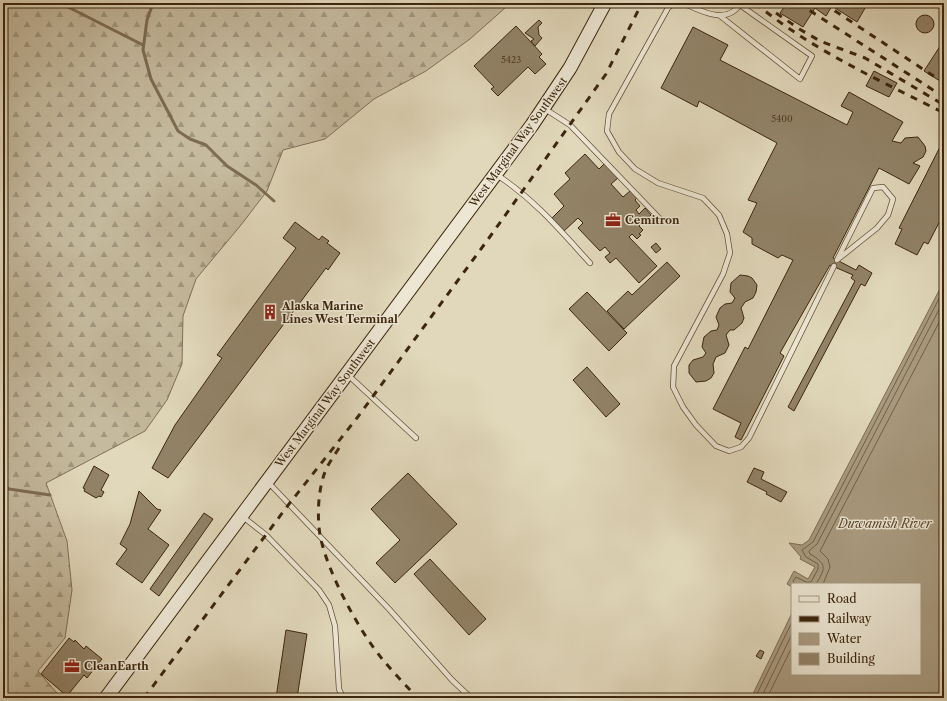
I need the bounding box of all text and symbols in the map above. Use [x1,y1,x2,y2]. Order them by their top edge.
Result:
house number: 5423 [501,54,521,65]
street label: West Marginal Way Southwest [466,74,570,211]
house number: 5400 [771,113,793,124]
office icon: Cemitron [604,211,622,229]
place label: Cemitron [625,213,680,227]
place label: Alaska Marine Lines West Terminal [281,299,398,326]
building icon: Alaska Marine Lines West Terminal [261,303,279,321]
street label: West Marginal Way Southwest [271,336,378,471]
water label: Duwamish River [837,516,933,531]
legend [791,583,921,675]
text: Road [827,591,857,606]
text: Railway [827,611,872,626]
text: Water [826,631,861,646]
text: Building [827,651,875,666]
office icon: CleanEarth [63,657,81,675]
place label: CleanEarth [84,659,149,673]

